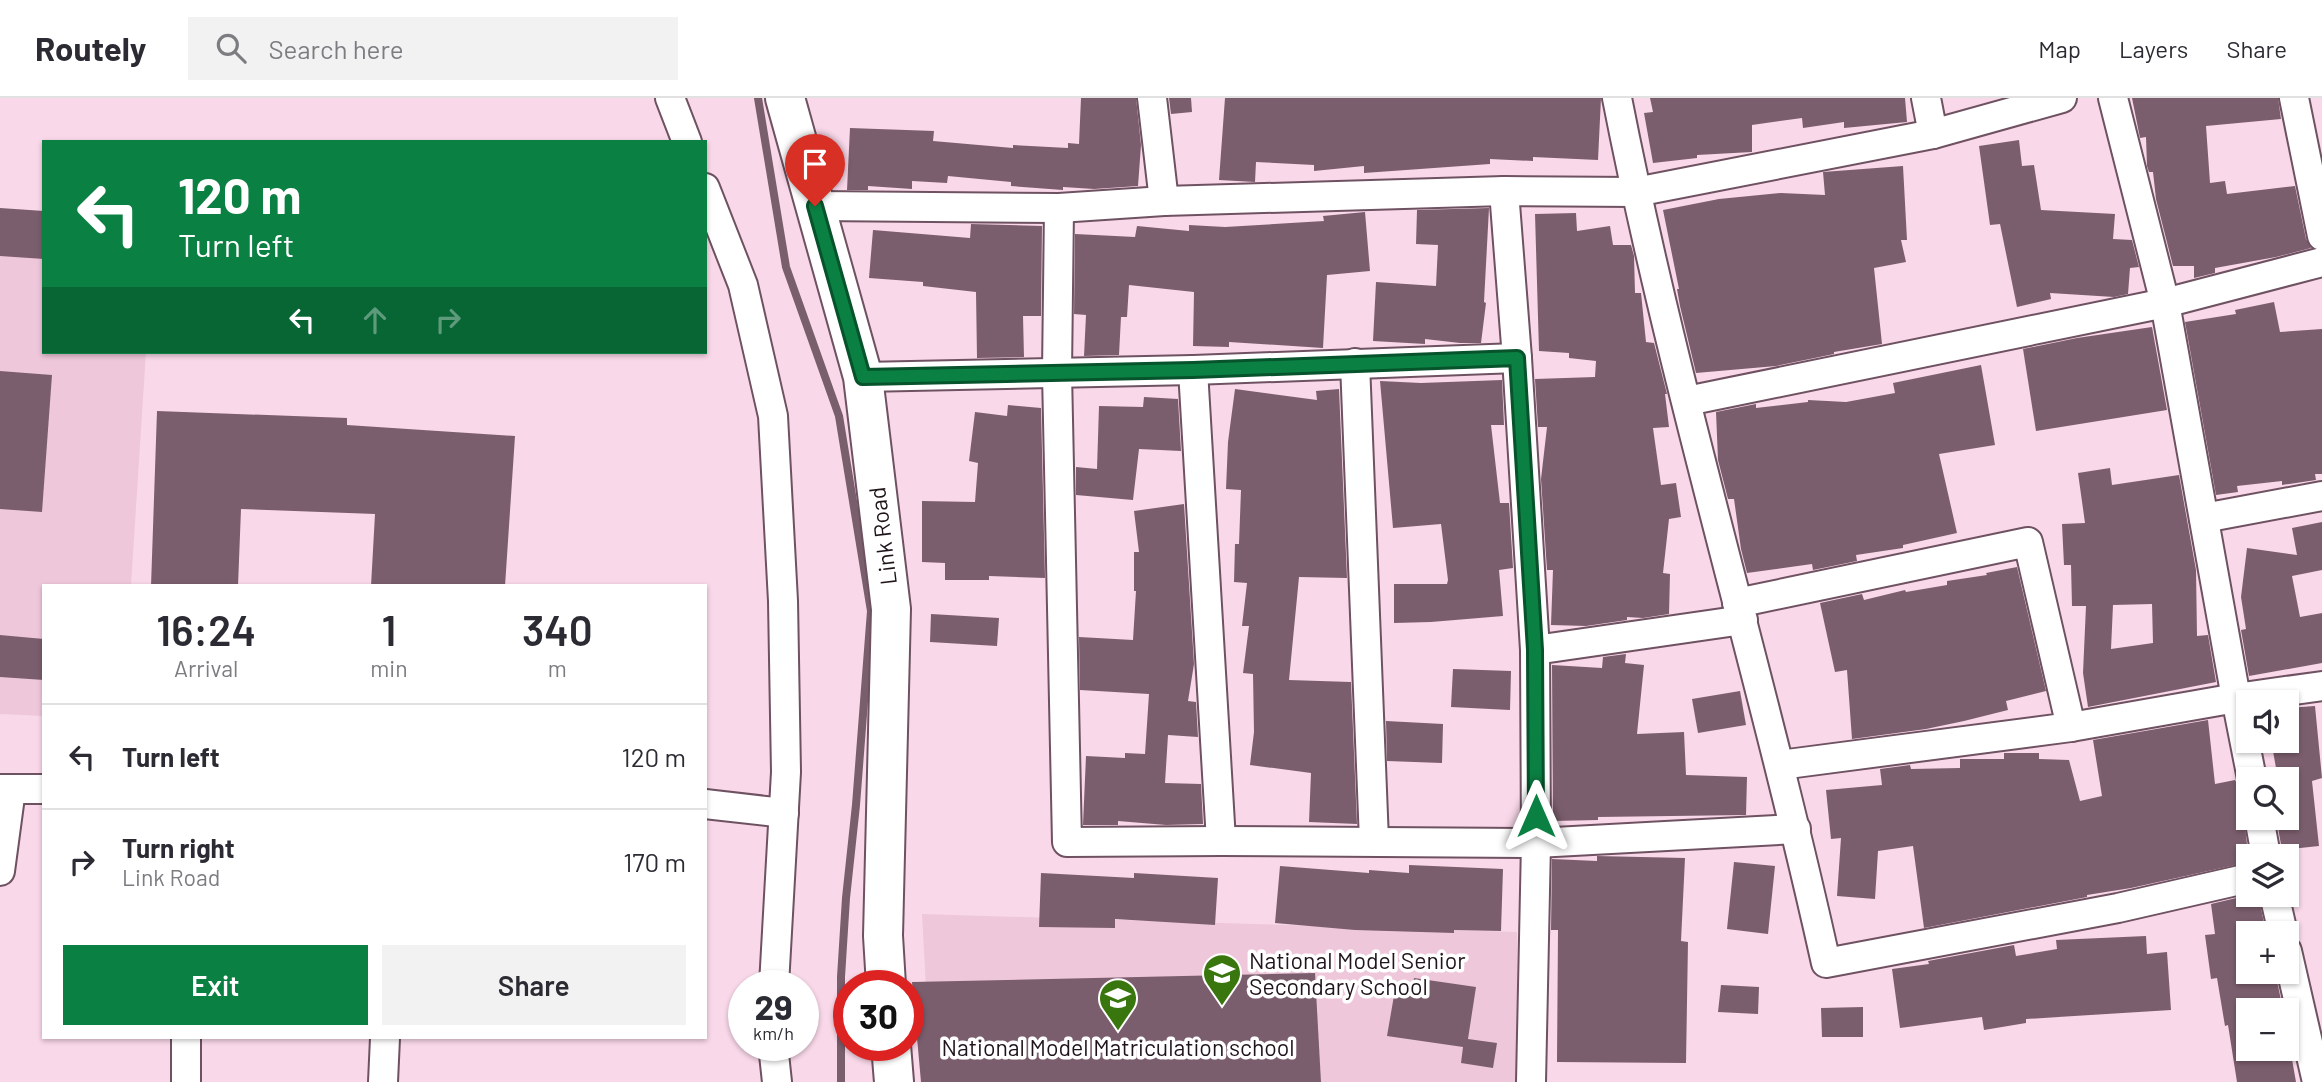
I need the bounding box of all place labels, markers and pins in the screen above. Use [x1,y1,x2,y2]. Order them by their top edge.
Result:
pin [785,134,845,206]
place label: National Model Senior Secondary School [1249,946,1466,1000]
school or university icon: National Model Senior Secondary School [1201,952,1243,1007]
school or university icon: National Model Matriculation school [1097,977,1139,1032]
place label: National Model Matriculation school [941,1033,1295,1061]

